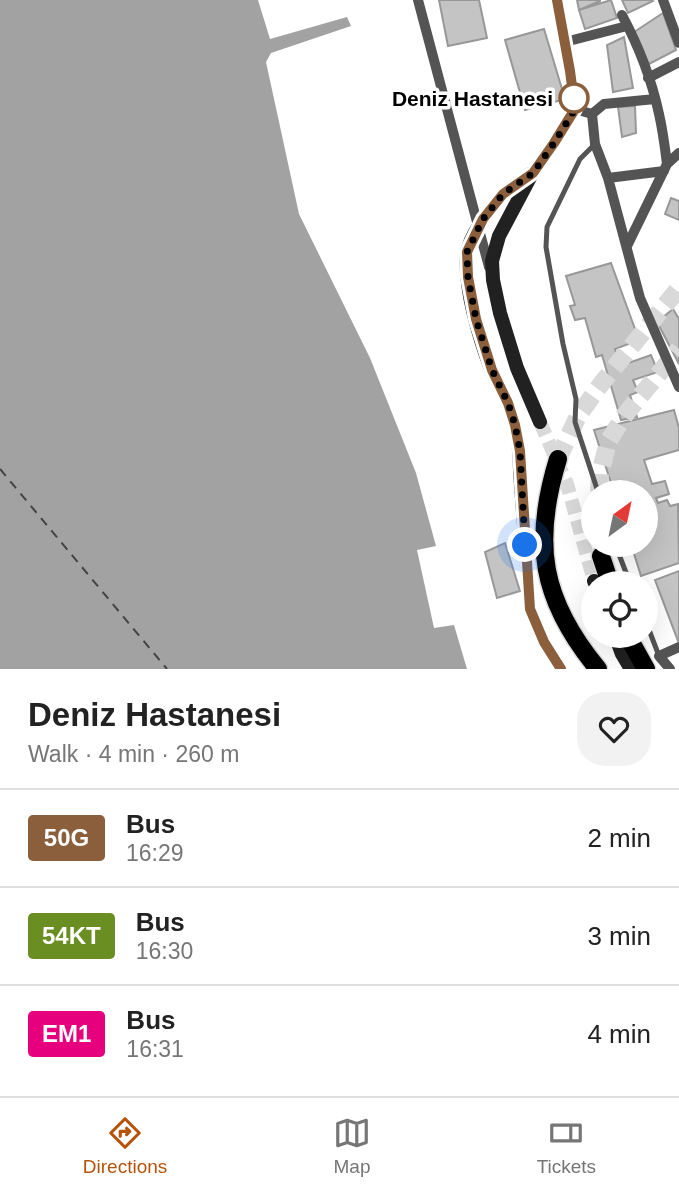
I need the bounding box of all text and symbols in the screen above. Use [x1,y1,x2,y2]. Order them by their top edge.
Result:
marker: Deniz Hastanesi [559,83,589,113]
place label: Deniz Hastanesi [392,87,553,110]
north arrow [581,480,658,556]
map controls [581,480,658,648]
your location [507,527,542,562]
button: locate [581,571,658,648]
button: heart [577,692,651,766]
text: Deniz Hastanesi [28,696,281,733]
text: Walk · 4 min · 260 m [28,741,239,767]
text: Bus [126,809,175,839]
text: 2 min [587,823,651,853]
text: 50G [44,824,89,851]
text: 16:29 [126,840,184,866]
text: Bus [136,907,185,937]
text: 3 min [587,921,651,951]
text: 54KT [42,922,101,949]
text: 16:30 [136,938,193,964]
text: Bus [126,1005,175,1035]
text: 4 min [587,1019,651,1049]
text: EM1 [42,1020,91,1047]
text: 16:31 [126,1036,184,1062]
tab: Directions [83,1114,167,1178]
tab: Map [333,1114,371,1178]
tab: Tickets [537,1114,596,1178]

